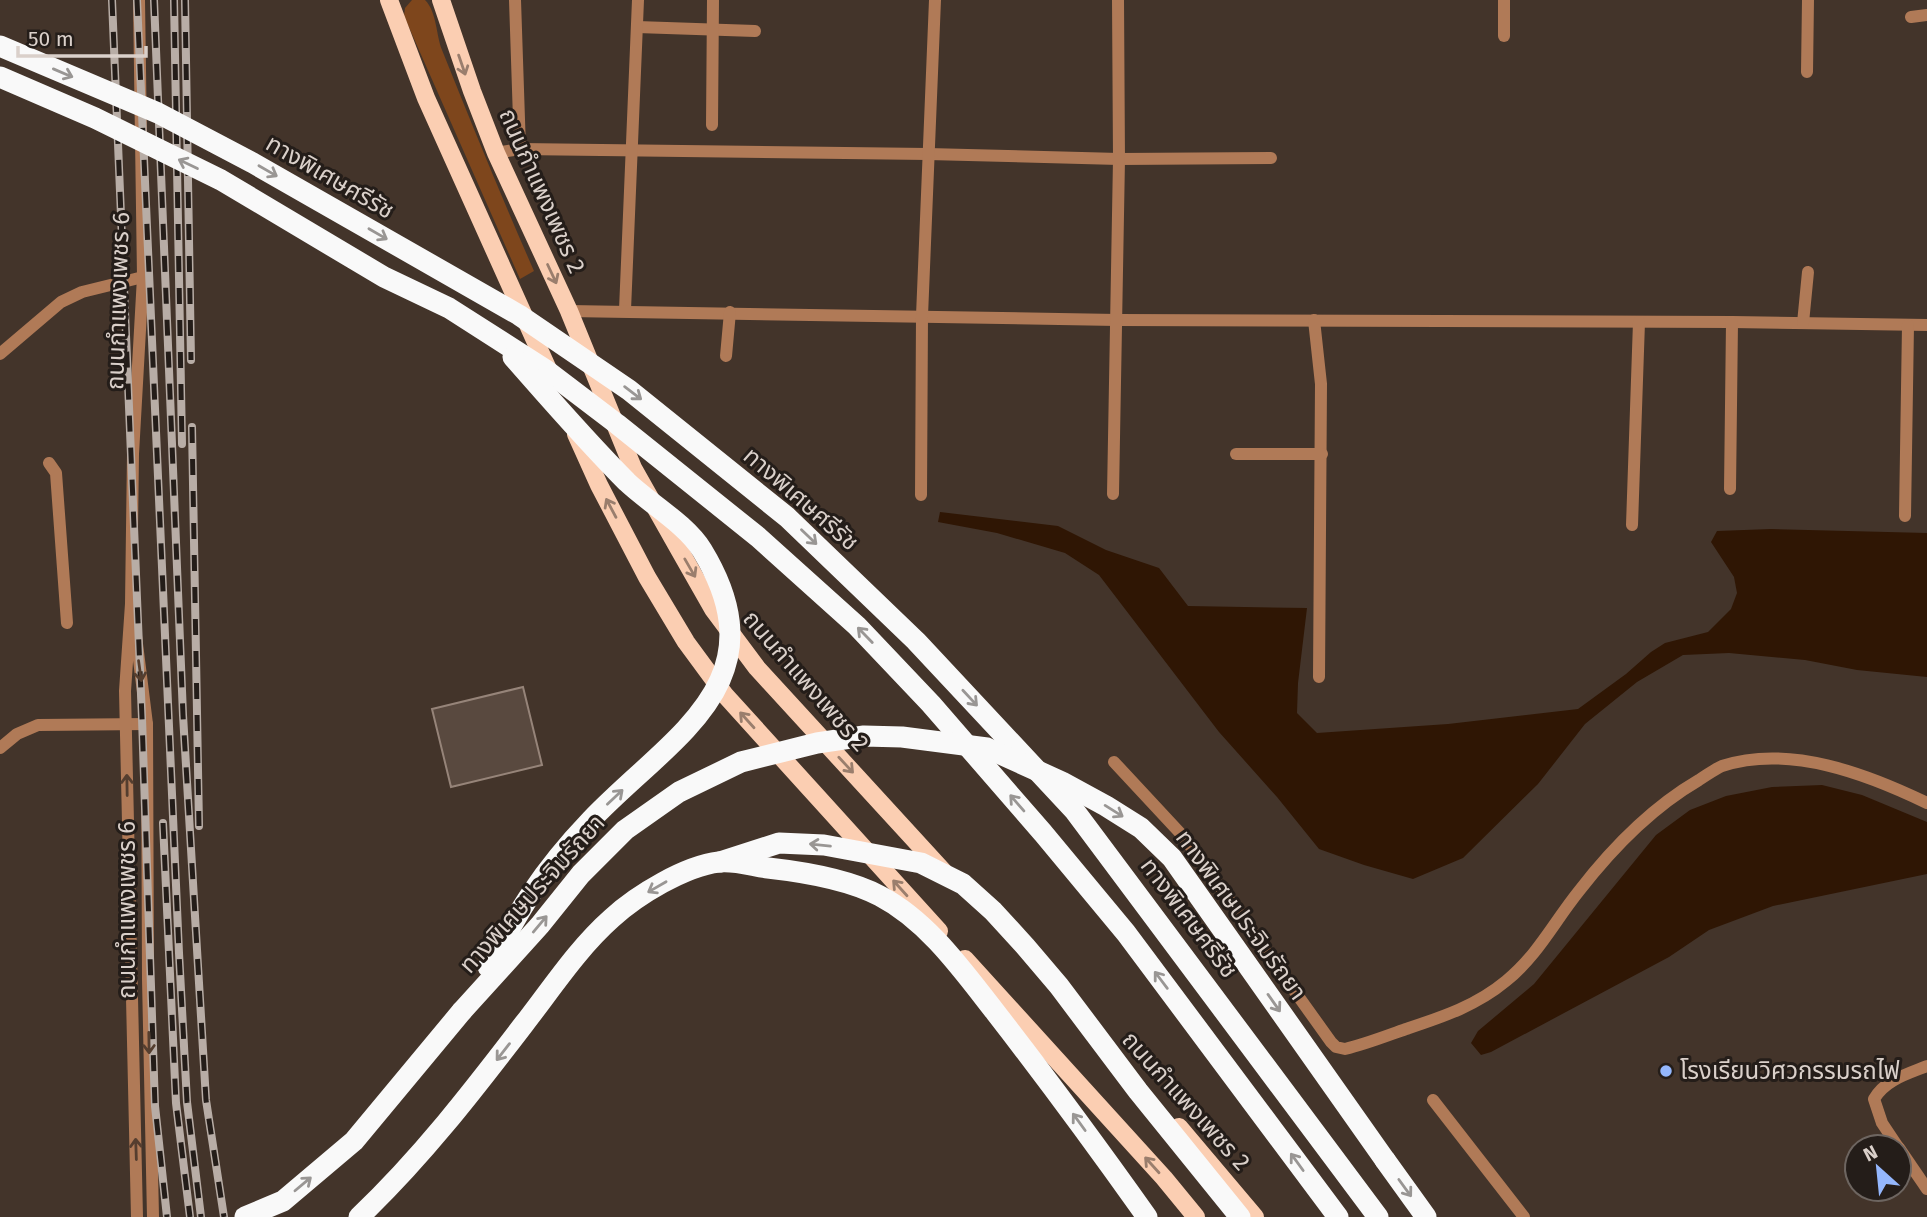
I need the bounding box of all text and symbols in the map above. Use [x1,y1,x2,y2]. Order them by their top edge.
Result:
scale bar [18,14,145,58]
text: 50 m [28,26,74,52]
one-way arrow [457,53,469,75]
one-way arrow [52,67,73,80]
street label: ถนนกำแพงเพชร 2 [493,104,591,278]
street label: ทางพิเศษศรีรัช [261,129,399,225]
one-way arrow [178,157,199,170]
one-way arrow [257,164,277,178]
street label: ถนนกำแพงเพชร 6 [101,211,135,391]
one-way arrow [367,227,387,241]
one-way arrow [546,263,559,284]
one-way arrow [623,386,642,401]
street label: ทางพิเศษศรีรัช [738,442,864,556]
one-way arrow [604,499,618,519]
one-way arrow [800,529,817,546]
one-way arrow [683,558,697,578]
street label: ถนนกำแพงเพชร 2 [737,605,875,757]
one-way arrow [856,626,873,643]
one-way arrow [134,660,147,682]
one-way arrow [961,689,978,706]
one-way arrow [739,711,755,729]
one-way arrow [838,756,854,774]
one-way arrow [120,774,134,797]
one-way arrow [606,789,623,806]
one-way arrow [1009,795,1025,813]
one-way arrow [1104,805,1124,819]
street label: ทางพิเศษประจิมรัถยา [454,809,610,979]
street label: ถนนกำแพงเพชร 6 [113,821,141,999]
street label: ทางพิเศษประจิมรัถยา [1170,825,1312,1005]
one-way arrow [810,839,832,852]
street label: ทางพิเศษศรีรัช [1135,853,1243,983]
one-way arrow [892,879,908,897]
one-way arrow [647,881,668,894]
one-way arrow [532,915,548,933]
one-way arrow [1154,971,1169,989]
one-way arrow [1267,993,1281,1012]
street label: ถนนกำแพงเพชร 2 [1116,1026,1256,1176]
one-way arrow [143,1031,156,1054]
one-way arrow [496,1042,510,1061]
place label: โรงเรียนวิศวกรรมรถไฟ [1680,1057,1900,1085]
marker: โรงเรียนวิศวกรรมรถไฟ [1658,1063,1674,1079]
one-way arrow [1071,1113,1086,1132]
north arrow [1843,1133,1913,1203]
one-way arrow [129,1138,142,1161]
text: N [1860,1140,1881,1166]
one-way arrow [1290,1153,1304,1172]
one-way arrow [1144,1156,1160,1174]
one-way arrow [294,1176,312,1192]
one-way arrow [1398,1178,1412,1197]

